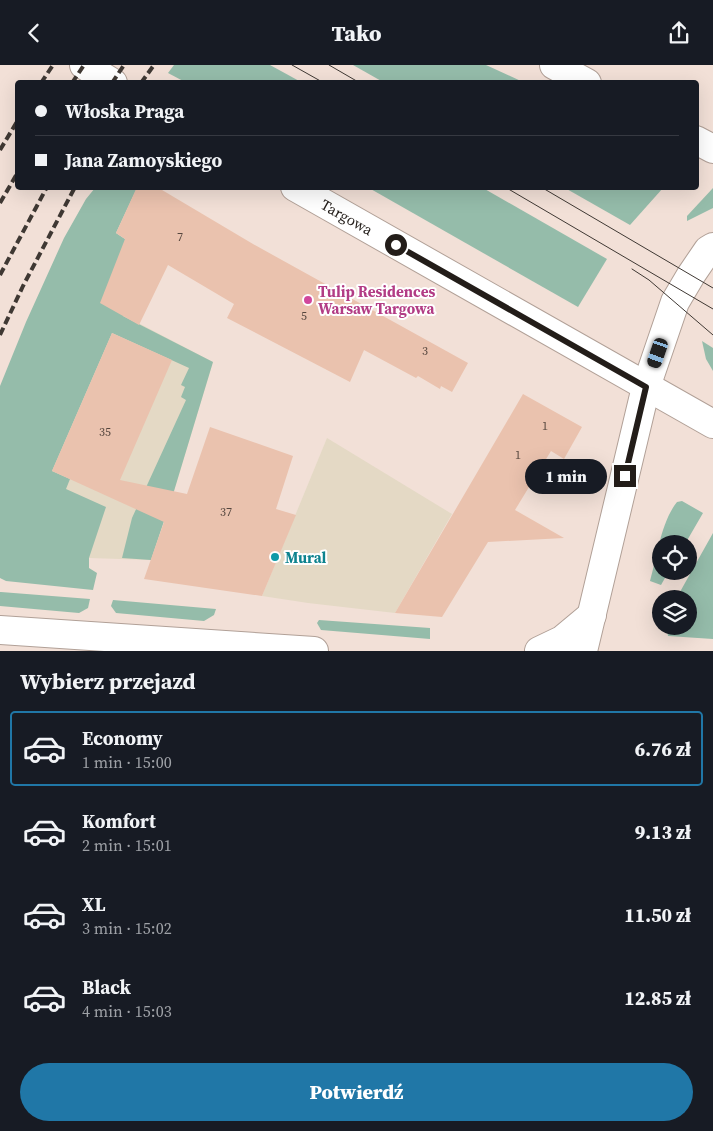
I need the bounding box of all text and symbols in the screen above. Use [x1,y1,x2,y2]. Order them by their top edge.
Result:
text: Tako [332,18,381,48]
icon: back [20,19,48,47]
icon: share [665,19,693,47]
text: Włoska Praga [65,98,184,124]
text: Jana Zamoyskiego [65,147,222,173]
street label: Targowa [317,193,377,240]
house number: 7 [177,229,183,245]
route start [385,234,407,256]
place label: Tulip Residences Warsaw Targowa [318,281,436,319]
marker: Tulip Residences Warsaw Targowa [302,294,314,306]
house number: 5 [301,308,307,324]
car [646,336,669,370]
house number: 3 [422,343,428,359]
house number: 1 [542,418,548,434]
house number: 35 [99,424,111,440]
house number: 1 [515,447,521,463]
callout: 1 min [525,459,608,493]
text: 1 min [545,465,587,487]
route end [614,465,636,487]
house number: 37 [220,504,232,520]
map controls [652,535,697,635]
button: locate [652,535,697,580]
place label: Mural [285,547,327,568]
marker: Mural [269,551,281,563]
button: layers [652,590,697,635]
text: Wybierz przejazd [20,666,196,696]
text: Economy [82,725,163,751]
icon: car [22,726,67,771]
text: 6.76 zł [635,736,691,762]
text: 1 min · 15:00 [82,751,172,773]
text: Komfort [82,808,156,834]
icon: car [22,809,67,854]
text: 9.13 zł [635,819,691,845]
text: 2 min · 15:01 [82,834,172,856]
text: XL [82,891,105,917]
icon: car [22,892,67,937]
text: 11.50 zł [624,902,691,928]
text: 3 min · 15:02 [82,917,172,939]
text: Black [82,974,131,1000]
icon: car [22,975,67,1020]
text: 12.85 zł [624,985,691,1011]
text: 4 min · 15:03 [82,1000,172,1022]
button: Potwierdź [20,1063,693,1121]

